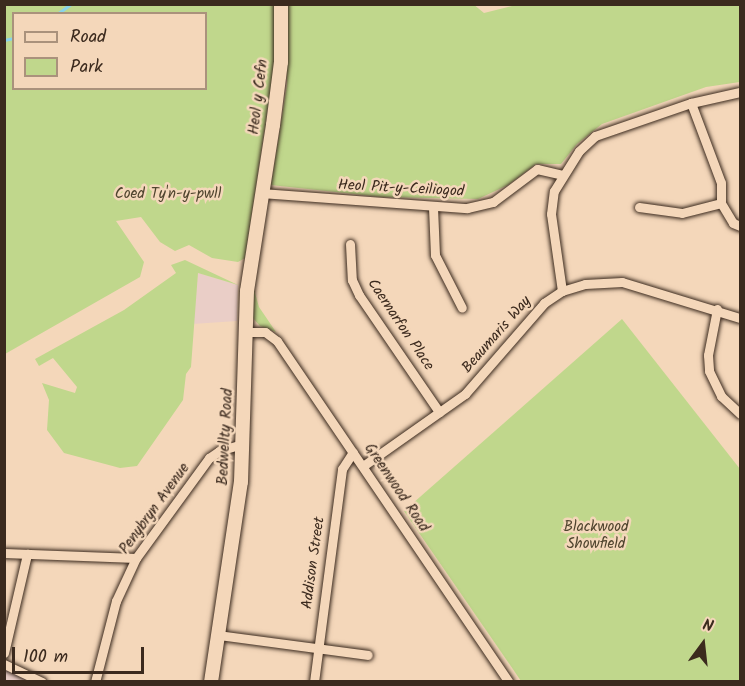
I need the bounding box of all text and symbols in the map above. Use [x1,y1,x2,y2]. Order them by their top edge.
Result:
legend [12,12,207,90]
text: Road [70,23,106,52]
text: Park [70,53,103,82]
street label: Heol y Cefn [245,58,273,136]
street label: Heol Pit-y-Ceiliogod [337,177,465,201]
park label: Coed Ty'n-y-pwll [115,186,221,204]
street label: Caernarfon Place [363,276,437,374]
street label: Beaumaris Way [459,293,535,377]
street label: Bedwellty Road [214,388,238,486]
street label: Greenwood Road [360,440,432,536]
street label: Penybryn Avenue [116,460,194,558]
street label: Addison Street [299,516,329,610]
park label: Blackwood Showfield [563,518,629,553]
text: N [700,613,716,640]
north arrow [673,614,733,674]
scale bar [15,635,147,673]
text: 100 m [23,643,68,672]

